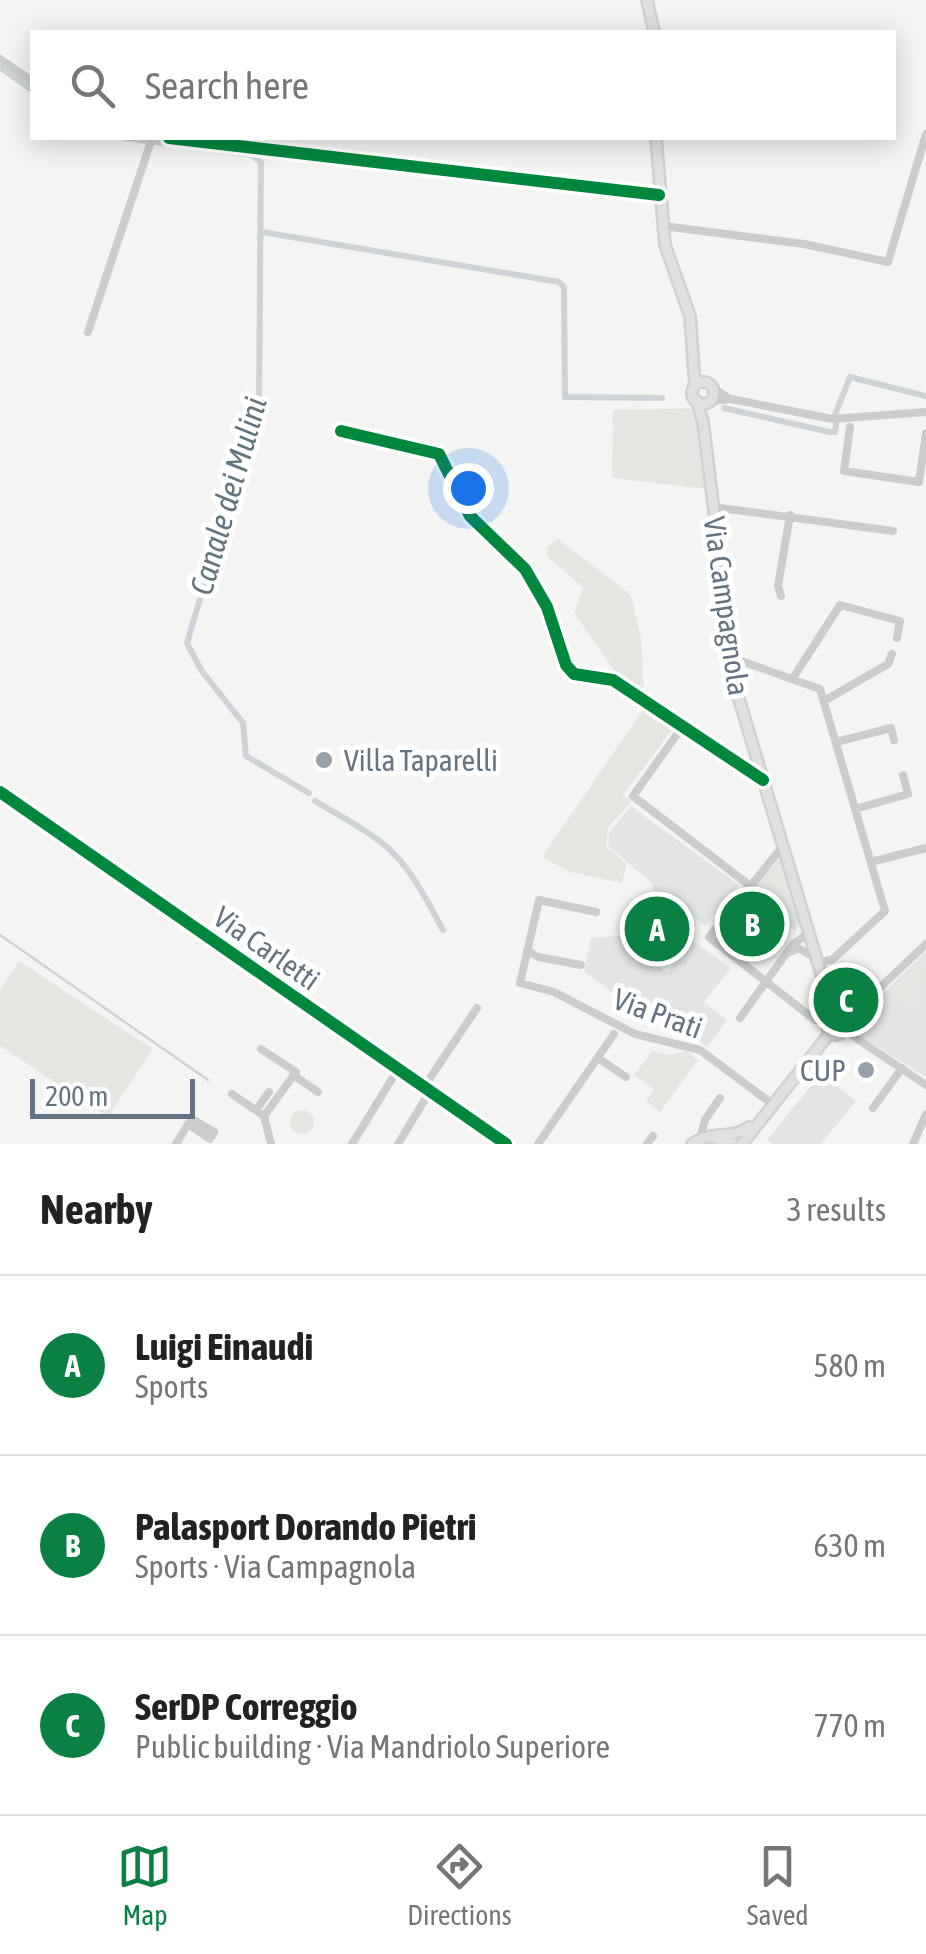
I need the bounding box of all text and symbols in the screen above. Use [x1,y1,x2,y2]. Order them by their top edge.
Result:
search box [30,30,896,140]
icon: search [65,58,120,113]
text: Search here [145,64,309,107]
water label: Canale dei Mulini [182,393,274,599]
your location [443,463,494,514]
street label: Via Campagnola [698,514,756,698]
place label: Villa Taparelli [344,743,498,777]
marker: Villa Taparelli [313,749,335,771]
pin: B [720,886,784,962]
pin: A [624,892,690,966]
street label: Via Carletti [208,899,326,997]
pin: C [814,962,878,1038]
street label: Via Prati [609,981,707,1045]
place label: CUP [800,1053,846,1087]
marker: CUP [855,1059,877,1081]
scale bar [30,1074,195,1118]
text: 200 m [45,1080,108,1112]
text: Nearby [40,1185,153,1233]
text: 3 results [787,1191,886,1228]
text: Luigi Einaudi [135,1325,313,1368]
text: A [65,1347,80,1384]
text: 580 m [813,1347,886,1384]
text: Sports [135,1368,208,1405]
text: Palasport Dorando Pietri [135,1505,476,1548]
text: B [65,1527,80,1564]
text: 630 m [813,1527,886,1564]
text: Sports · Via Campagnola [135,1548,416,1585]
text: SerDP Correggio [135,1685,358,1728]
text: C [65,1707,80,1744]
text: 770 m [813,1707,886,1744]
text: Public building · Via Mandriolo Superiore [135,1728,610,1765]
tab: Map [117,1839,172,1931]
tab: Directions [407,1839,512,1931]
tab: Saved [747,1839,809,1931]

